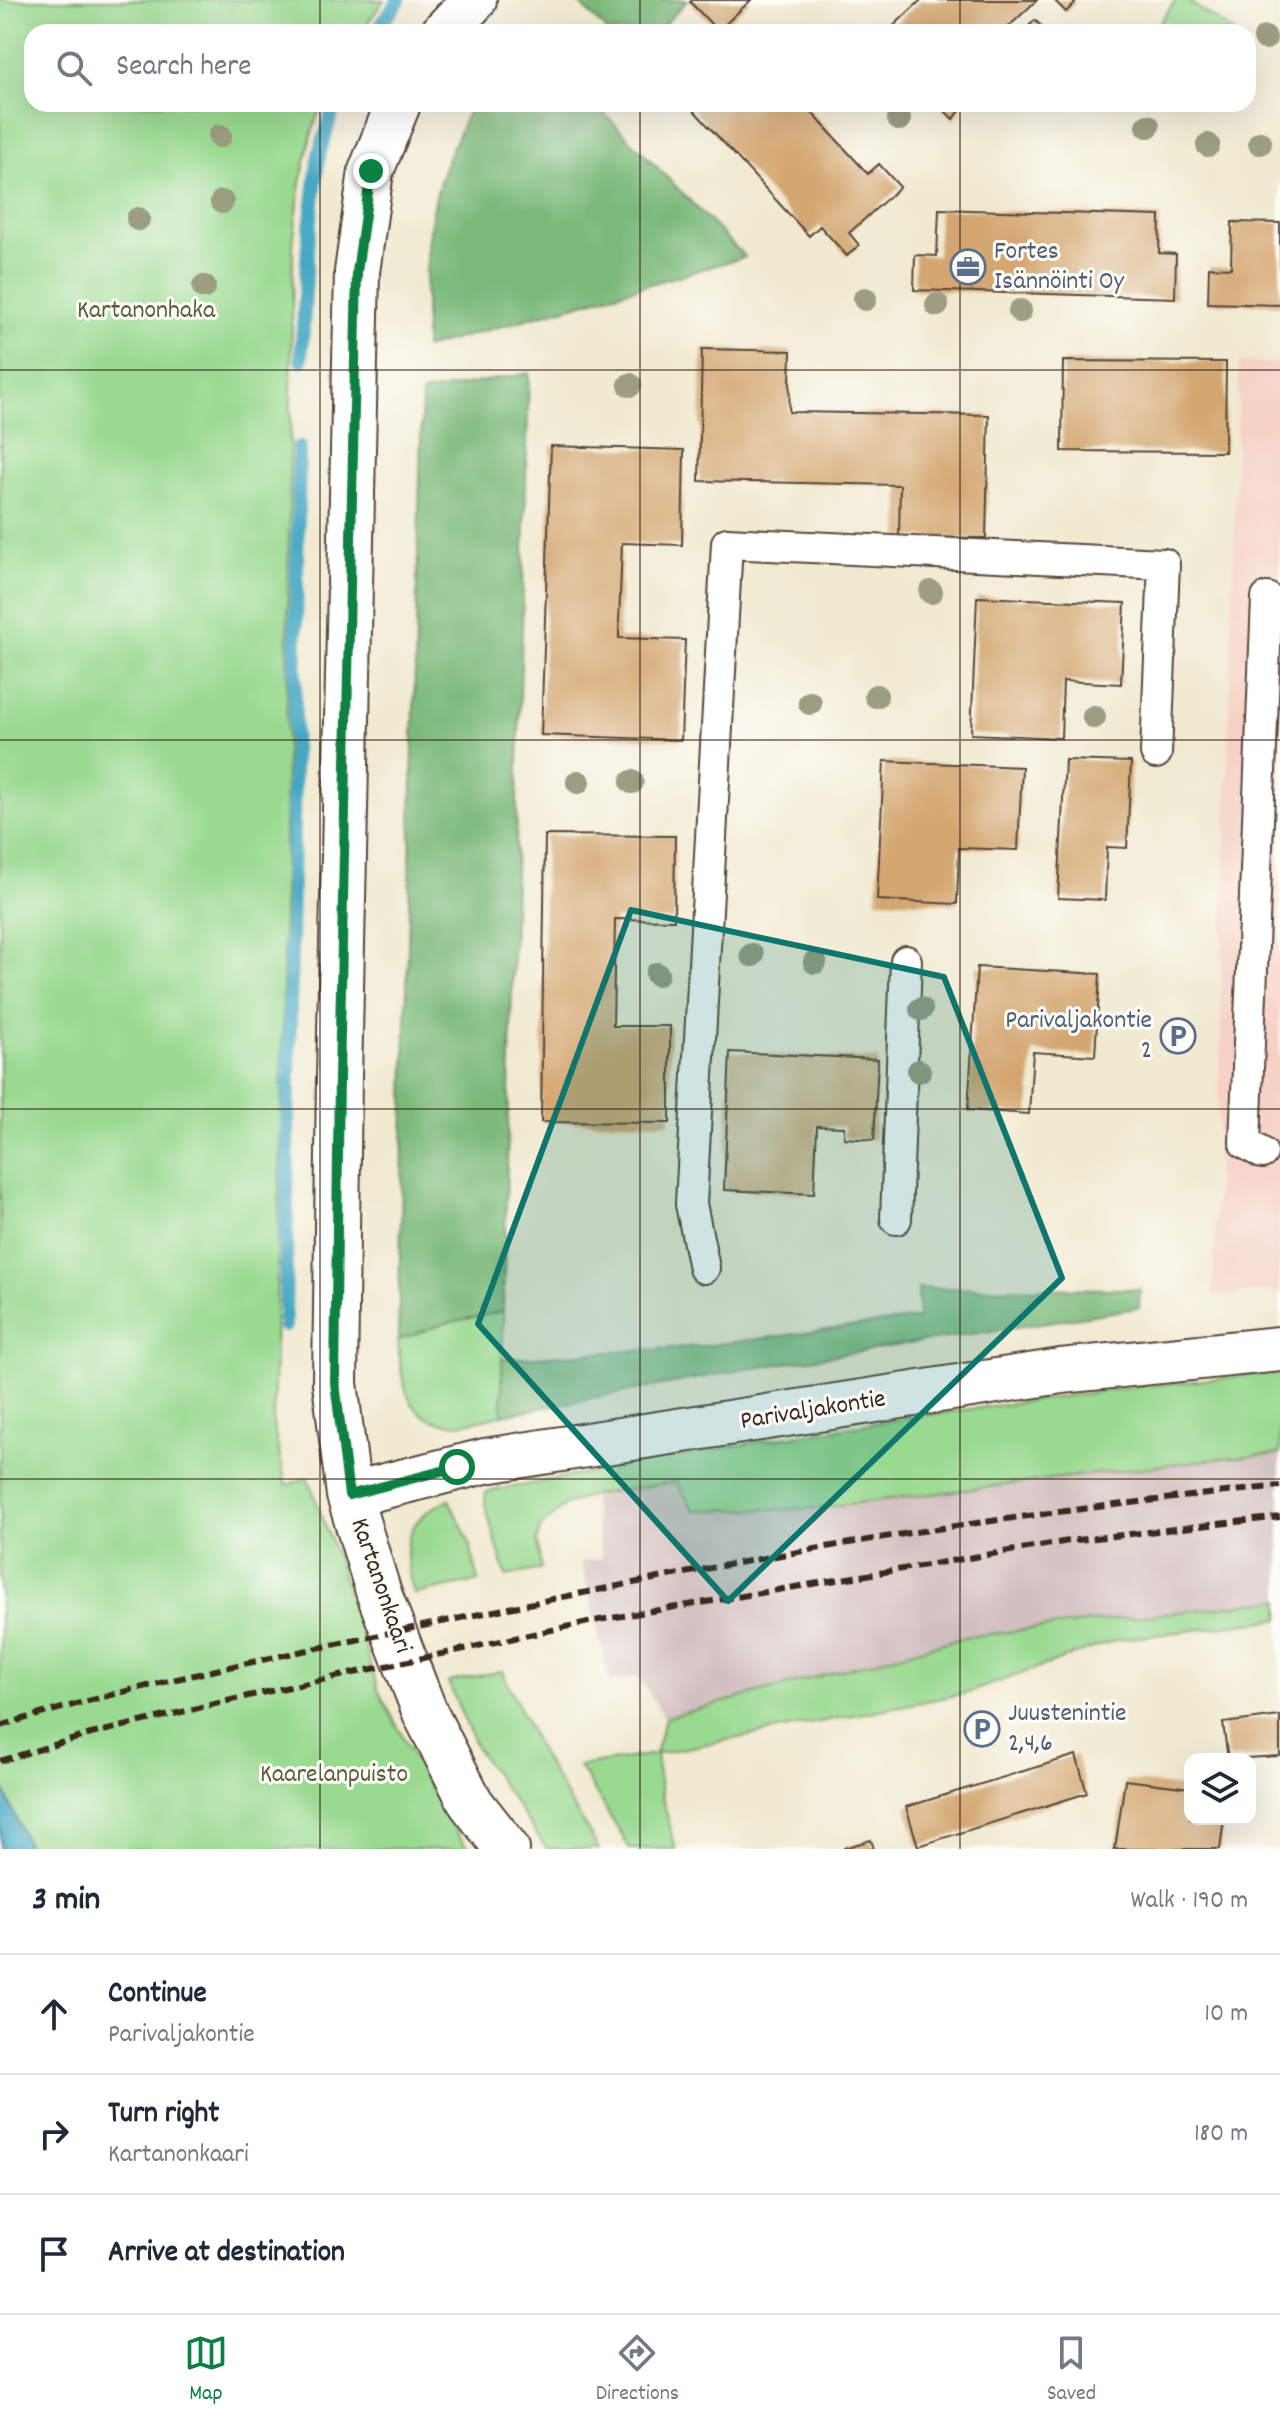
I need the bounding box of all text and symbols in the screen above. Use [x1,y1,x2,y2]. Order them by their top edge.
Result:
search box [24,24,1256,112]
icon: search [52,46,96,90]
text: Search here [116,47,252,90]
route end [353,153,389,189]
place label: Fortes Isännöinti Oy [994,234,1125,301]
office icon: Fortes Isännöinti Oy [949,248,987,286]
park label: Kartanonhaka [77,293,216,330]
place label: Parivaljakontie 2 [1005,1003,1152,1070]
parking icon: Parivaljakontie 2 [1159,1017,1197,1055]
street label: Parivaljakontie [738,1381,888,1441]
route start [439,1449,475,1485]
street label: Kartanonkaari [340,1513,420,1659]
place label: Juustenintie 2,4,6 [1008,1696,1126,1763]
parking icon: Juustenintie 2,4,6 [963,1710,1001,1748]
map controls [1184,1753,1256,1825]
button: layers [1184,1753,1256,1825]
park label: Kaarelanpuisto [260,1757,408,1794]
text: 3 min [32,1877,100,1926]
text: Walk · 190 m [1131,1883,1248,1920]
text: Continue [108,1974,207,2017]
icon: ahead [32,1992,76,2036]
text: 10 m [1204,1996,1248,2033]
text: Parivaljakontie [108,2017,255,2054]
text: Turn right [108,2094,219,2137]
icon: right [32,2112,76,2156]
text: 180 m [1194,2116,1248,2153]
text: Kartanonkaari [108,2137,249,2174]
icon: arrive [32,2232,76,2276]
text: Arrive at destination [108,2233,345,2276]
tab: Map [184,2331,228,2410]
tab: Directions [596,2331,679,2410]
tab: Saved [1047,2331,1096,2410]

